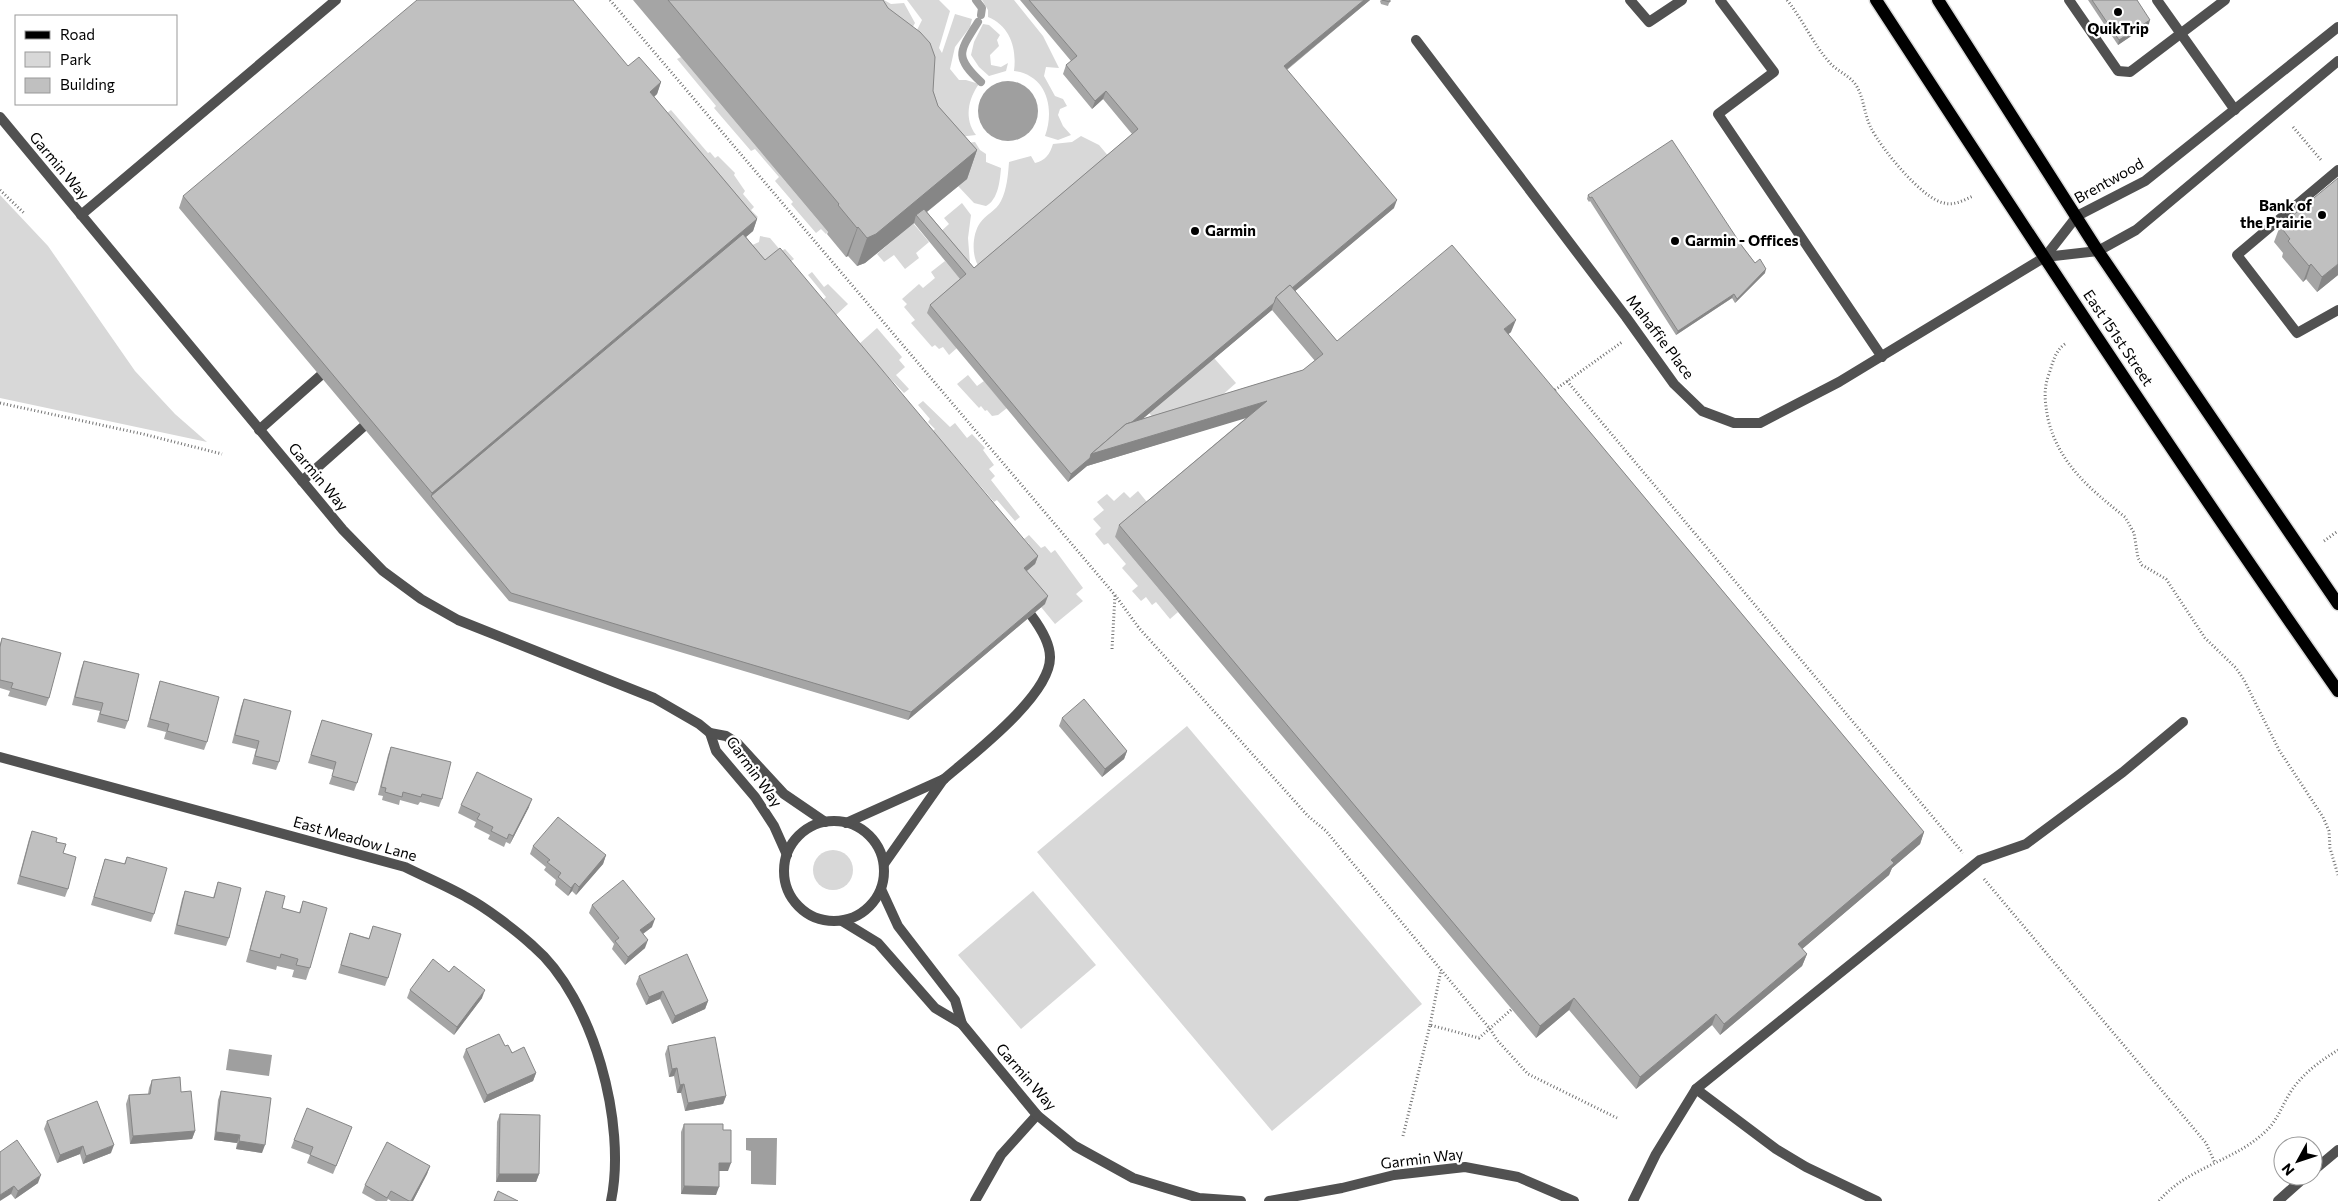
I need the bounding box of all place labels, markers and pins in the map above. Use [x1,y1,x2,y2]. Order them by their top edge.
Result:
marker: QuikTrip [2112,6,2124,18]
place label: QuikTrip [2087,19,2149,37]
place label: Bank of the Prairie [2240,196,2313,231]
marker: Bank of the Prairie [2316,209,2328,221]
place label: Garmin [1205,221,1256,239]
marker: Garmin [1189,225,1201,237]
place label: Garmin - Offices [1685,231,1799,249]
marker: Garmin - Offices [1669,235,1681,247]

